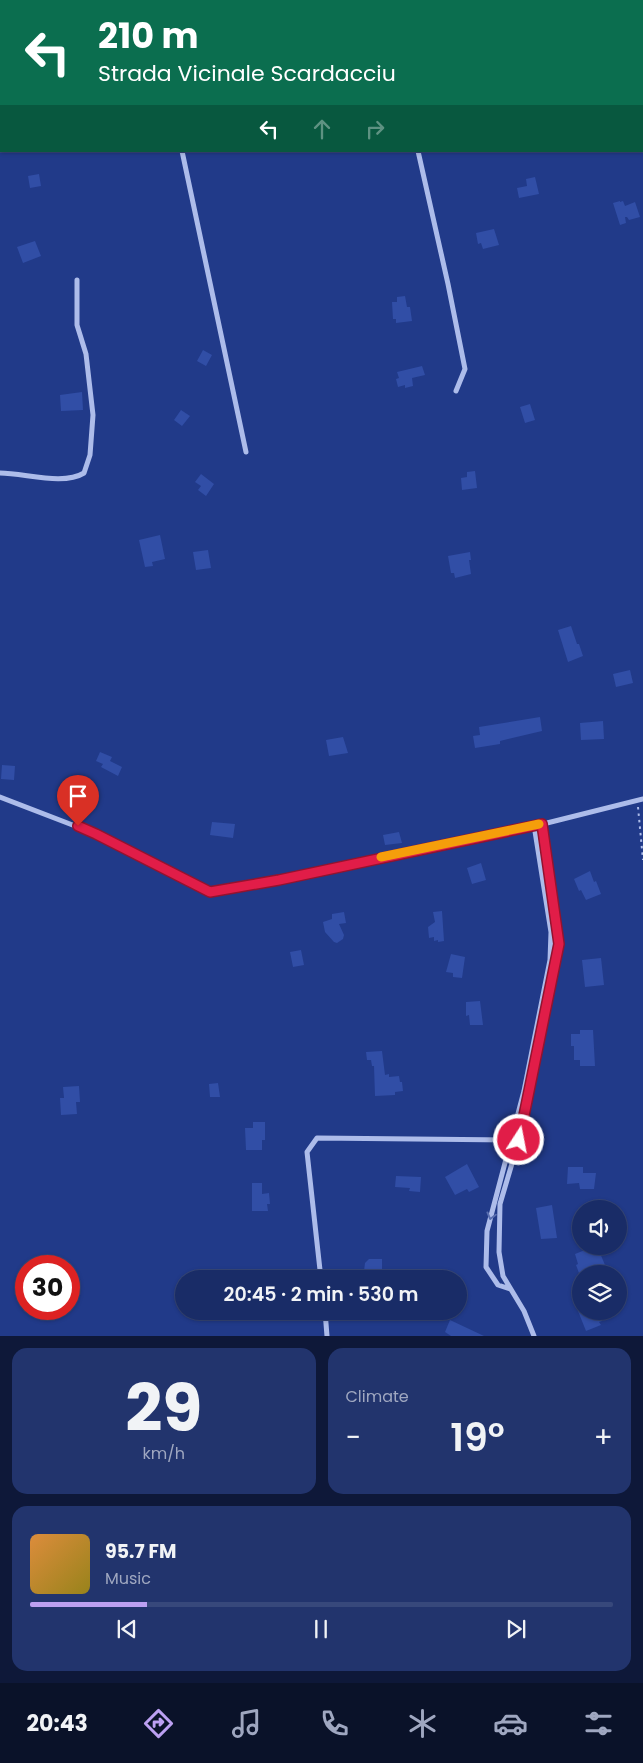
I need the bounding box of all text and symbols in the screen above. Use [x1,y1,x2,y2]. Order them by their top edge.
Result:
text: 210 m [98,11,198,60]
icon: left [15,20,80,85]
text: Strada Vicinale Scardacciu [98,58,396,89]
icon: left [255,115,283,143]
icon: ahead [308,115,336,143]
icon: right [361,115,389,143]
pin [57,775,99,826]
icon: arrive [64,782,92,810]
position arrow [492,1113,544,1165]
map controls [572,1200,627,1320]
button: sound [572,1200,627,1255]
one-way arrow [487,1211,497,1219]
speed limit sign: 30 [15,1255,80,1320]
button: layers [572,1265,627,1320]
text: 20:45 · 2 min · 530 m [224,1281,418,1308]
text: 29 [125,1363,202,1454]
text: Climate [346,1385,409,1408]
text: 19° [450,1411,505,1464]
text: − [346,1418,361,1457]
text: + [594,1418,613,1457]
text: km/h [142,1442,185,1465]
text: 95.7 FM [105,1538,176,1565]
text: Music [105,1567,151,1590]
icon: previous [113,1615,141,1643]
icon: pause [307,1615,335,1643]
icon: next [502,1615,530,1643]
icon: directions [141,1706,176,1741]
icon: music [229,1706,264,1741]
icon: phone [317,1706,352,1741]
icon: climate [405,1706,440,1741]
icon: car [493,1706,528,1741]
icon: filters [581,1706,616,1741]
text: 20:43 [27,1708,88,1739]

